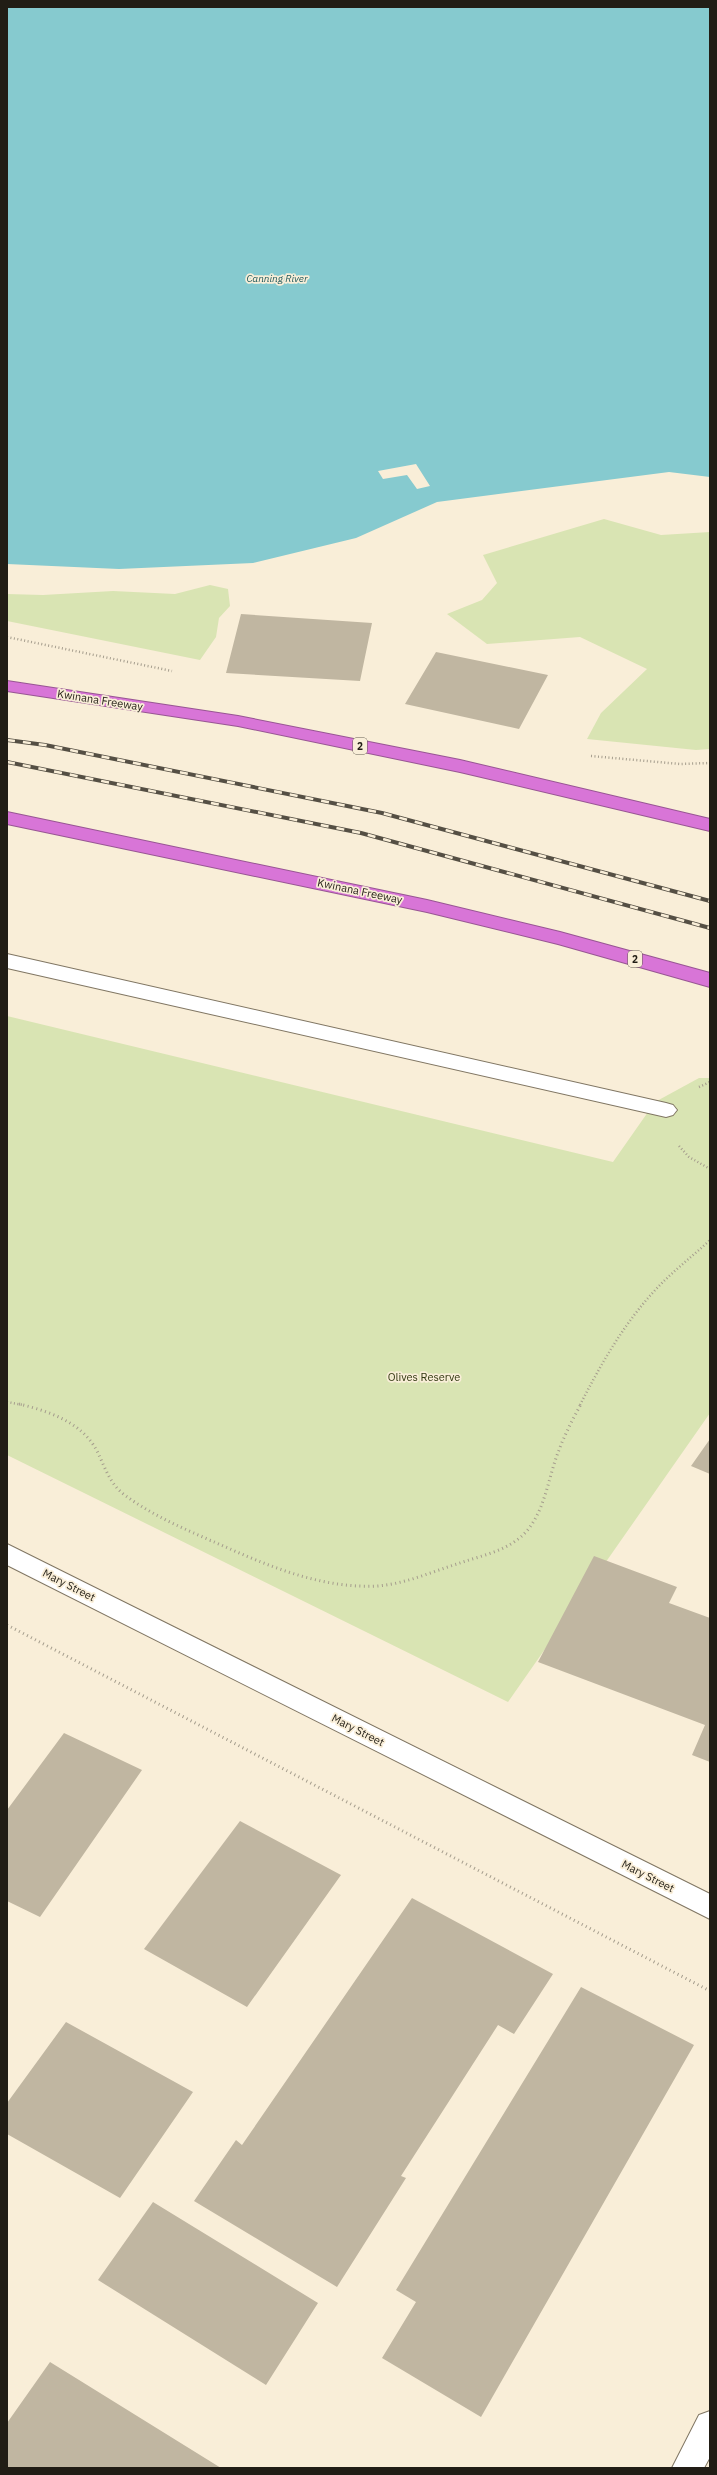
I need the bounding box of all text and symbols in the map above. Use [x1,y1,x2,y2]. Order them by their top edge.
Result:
water label: Canning River [246,272,308,285]
street label: Kwinana Freeway [56,686,144,714]
road number: 2 [353,738,367,754]
street label: Kwinana Freeway [316,875,404,907]
road number: 2 [628,951,642,967]
park label: Olives Reserve [388,1370,460,1384]
street label: Mary Street [40,1566,98,1604]
street label: Mary Street [329,1711,387,1749]
street label: Mary Street [619,1857,677,1895]

